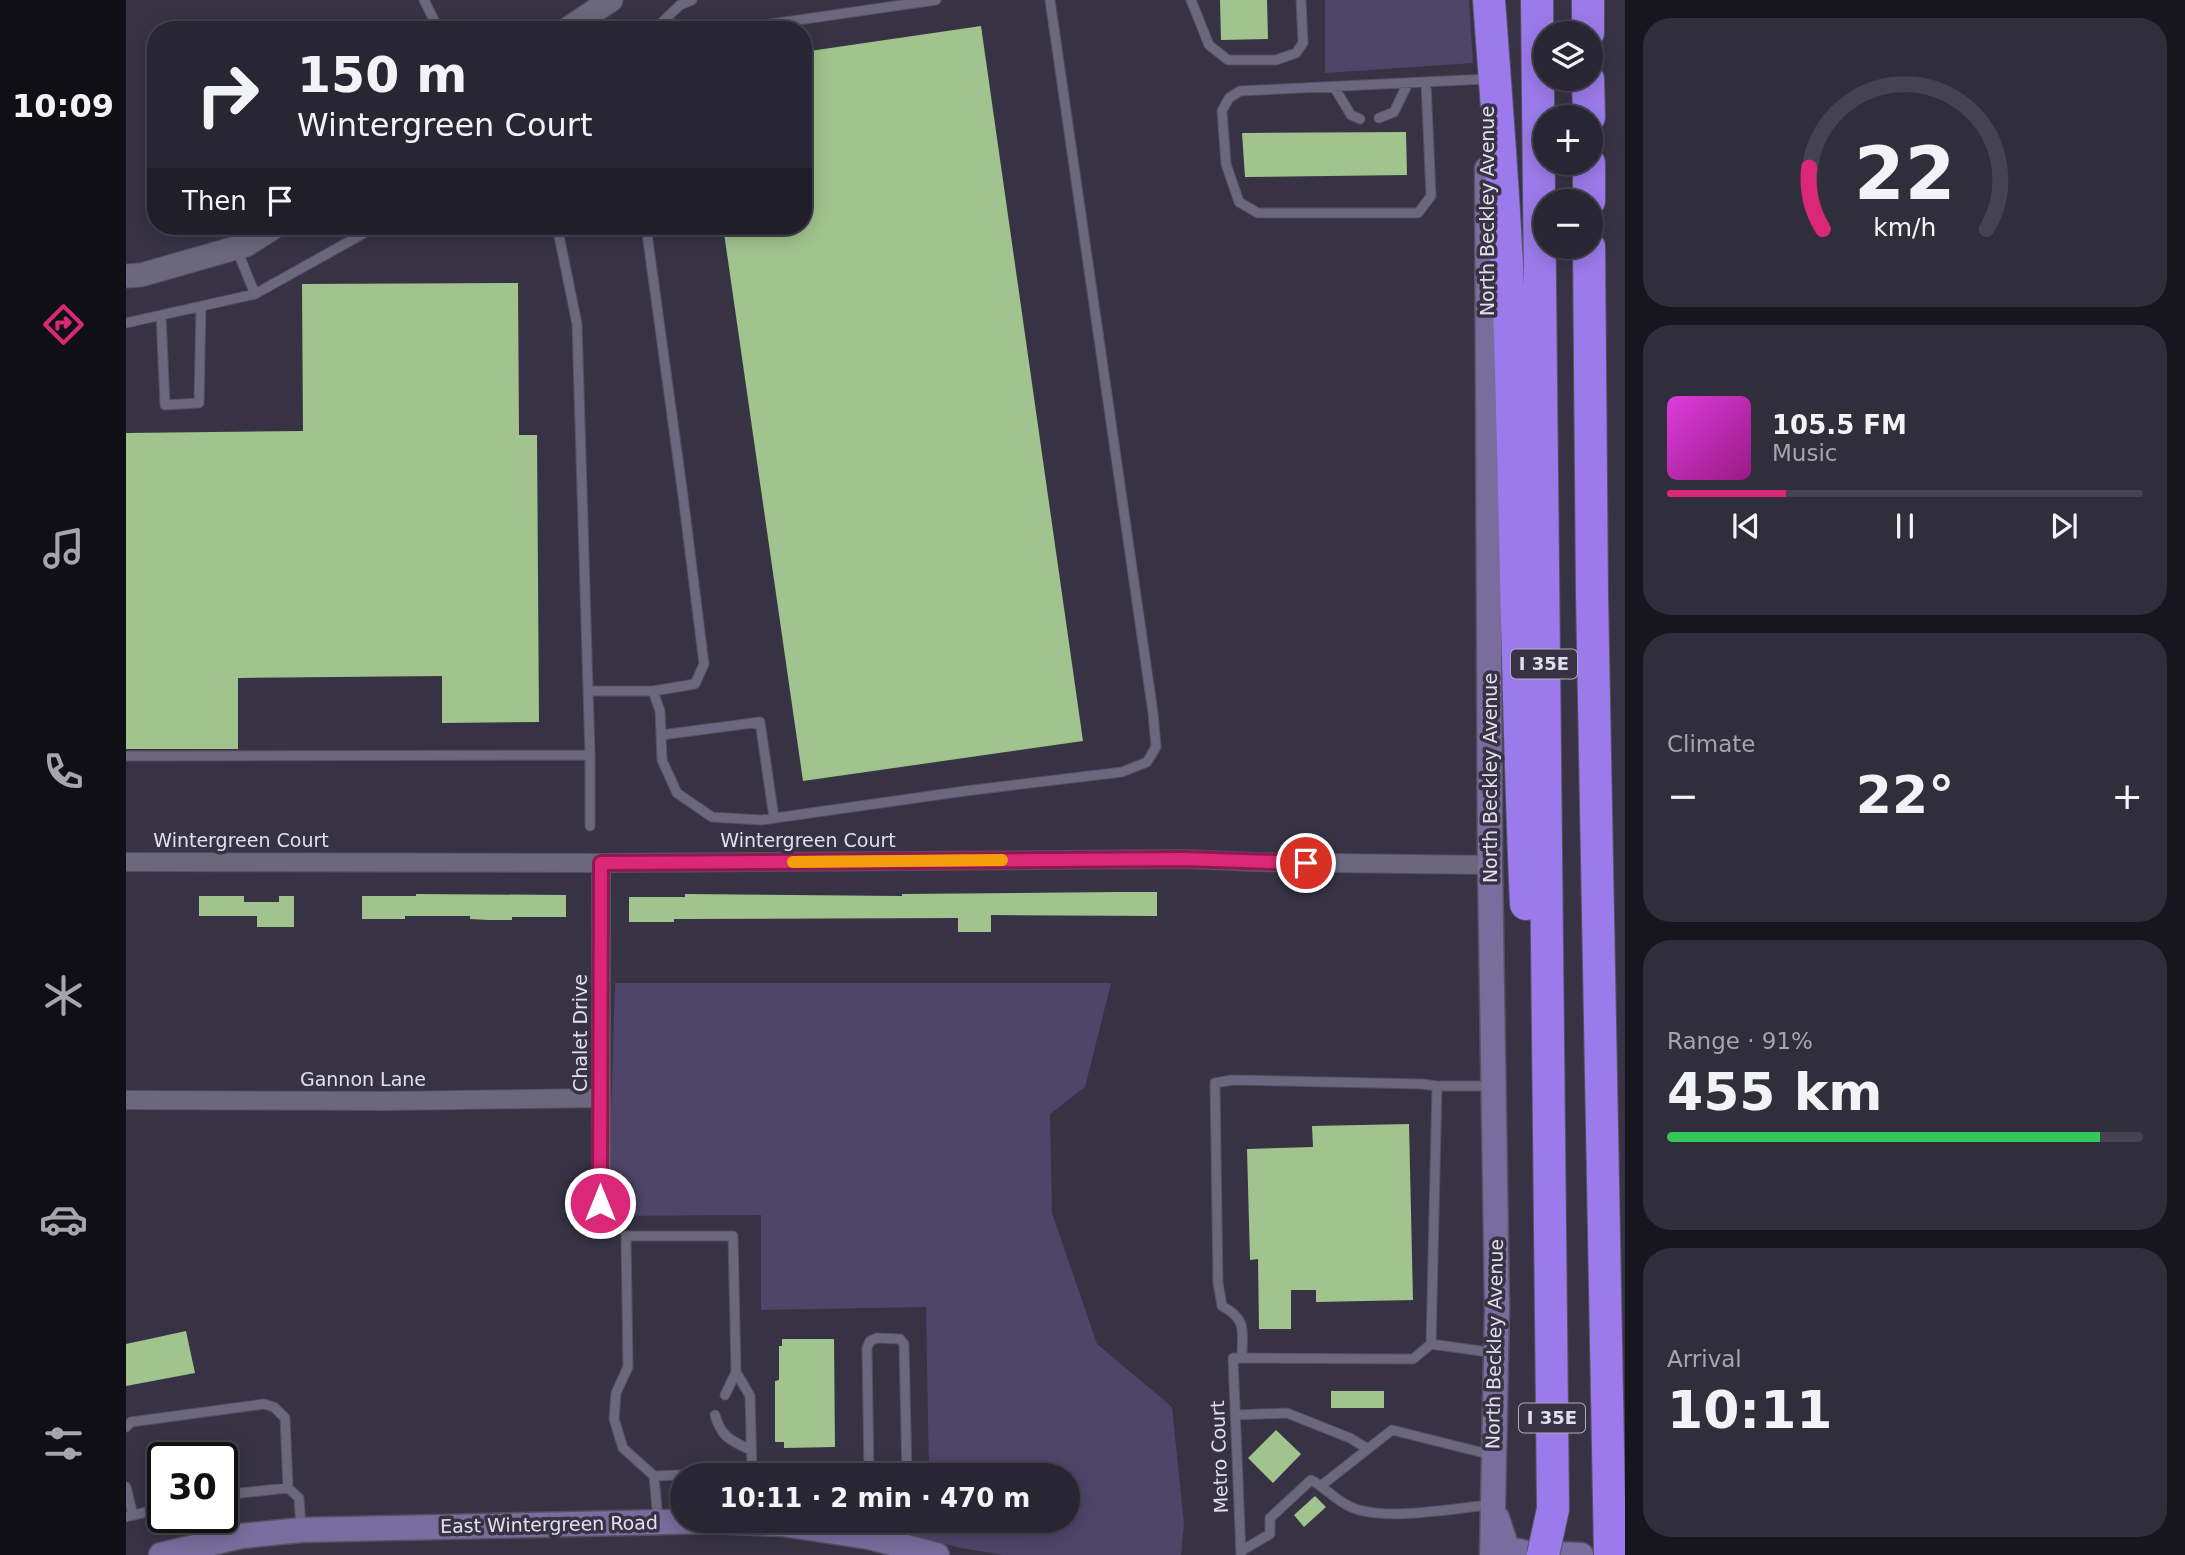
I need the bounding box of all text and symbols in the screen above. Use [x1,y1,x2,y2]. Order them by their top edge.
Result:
map controls [1533,21,1603,259]
button: layers [1533,21,1603,91]
text: 150 m [297,47,467,104]
icon: right [182,49,273,140]
text: 10:09 [12,87,114,125]
button: + [1533,105,1603,175]
text: Wintergreen Court [297,106,592,144]
street label: North Beckley Avenue [1476,106,1498,316]
text: 22 [1854,131,1956,216]
icon: arrive [261,182,299,220]
text: Then [182,186,247,216]
button: − [1533,189,1603,259]
text: km/h [1873,213,1937,242]
icon: directions [39,300,88,349]
text: 105.5 FM [1772,410,1907,440]
text: Music [1772,440,1837,466]
icon: previous [1727,507,1765,545]
icon: pause [1886,507,1924,545]
icon: next [2045,507,2083,545]
icon: music [39,524,88,573]
road number: I 35E [1511,650,1577,678]
street label: North Beckley Avenue [1479,673,1501,883]
text: Climate [1667,731,1756,757]
icon: phone [39,747,88,796]
text: 22° [1856,765,1954,825]
text: − [1667,774,1699,818]
text: + [2111,774,2143,818]
street label: Wintergreen Court [153,829,329,851]
street label: Wintergreen Court [720,829,896,851]
pin [1276,833,1336,893]
icon: arrive [1287,844,1325,882]
icon: climate [39,971,88,1020]
street label: Chalet Drive [569,974,591,1092]
text: Range · 91% [1667,1028,1813,1054]
text: 455 km [1667,1062,1882,1122]
street label: Gannon Lane [300,1068,426,1090]
position arrow [563,1166,637,1240]
icon: car [39,1195,88,1244]
street label: North Beckley Avenue [1481,1239,1507,1449]
text: Arrival [1667,1346,1742,1372]
text: 10:11 [1667,1380,1833,1440]
street label: Metro Court [1206,1400,1232,1514]
road number: I 35E [1519,1404,1585,1433]
icon: filters [39,1419,88,1468]
speed limit sign: 30 [147,1442,238,1533]
text: 10:11 · 2 min · 470 m [720,1483,1030,1513]
street label: East Wintergreen Road [440,1511,658,1537]

